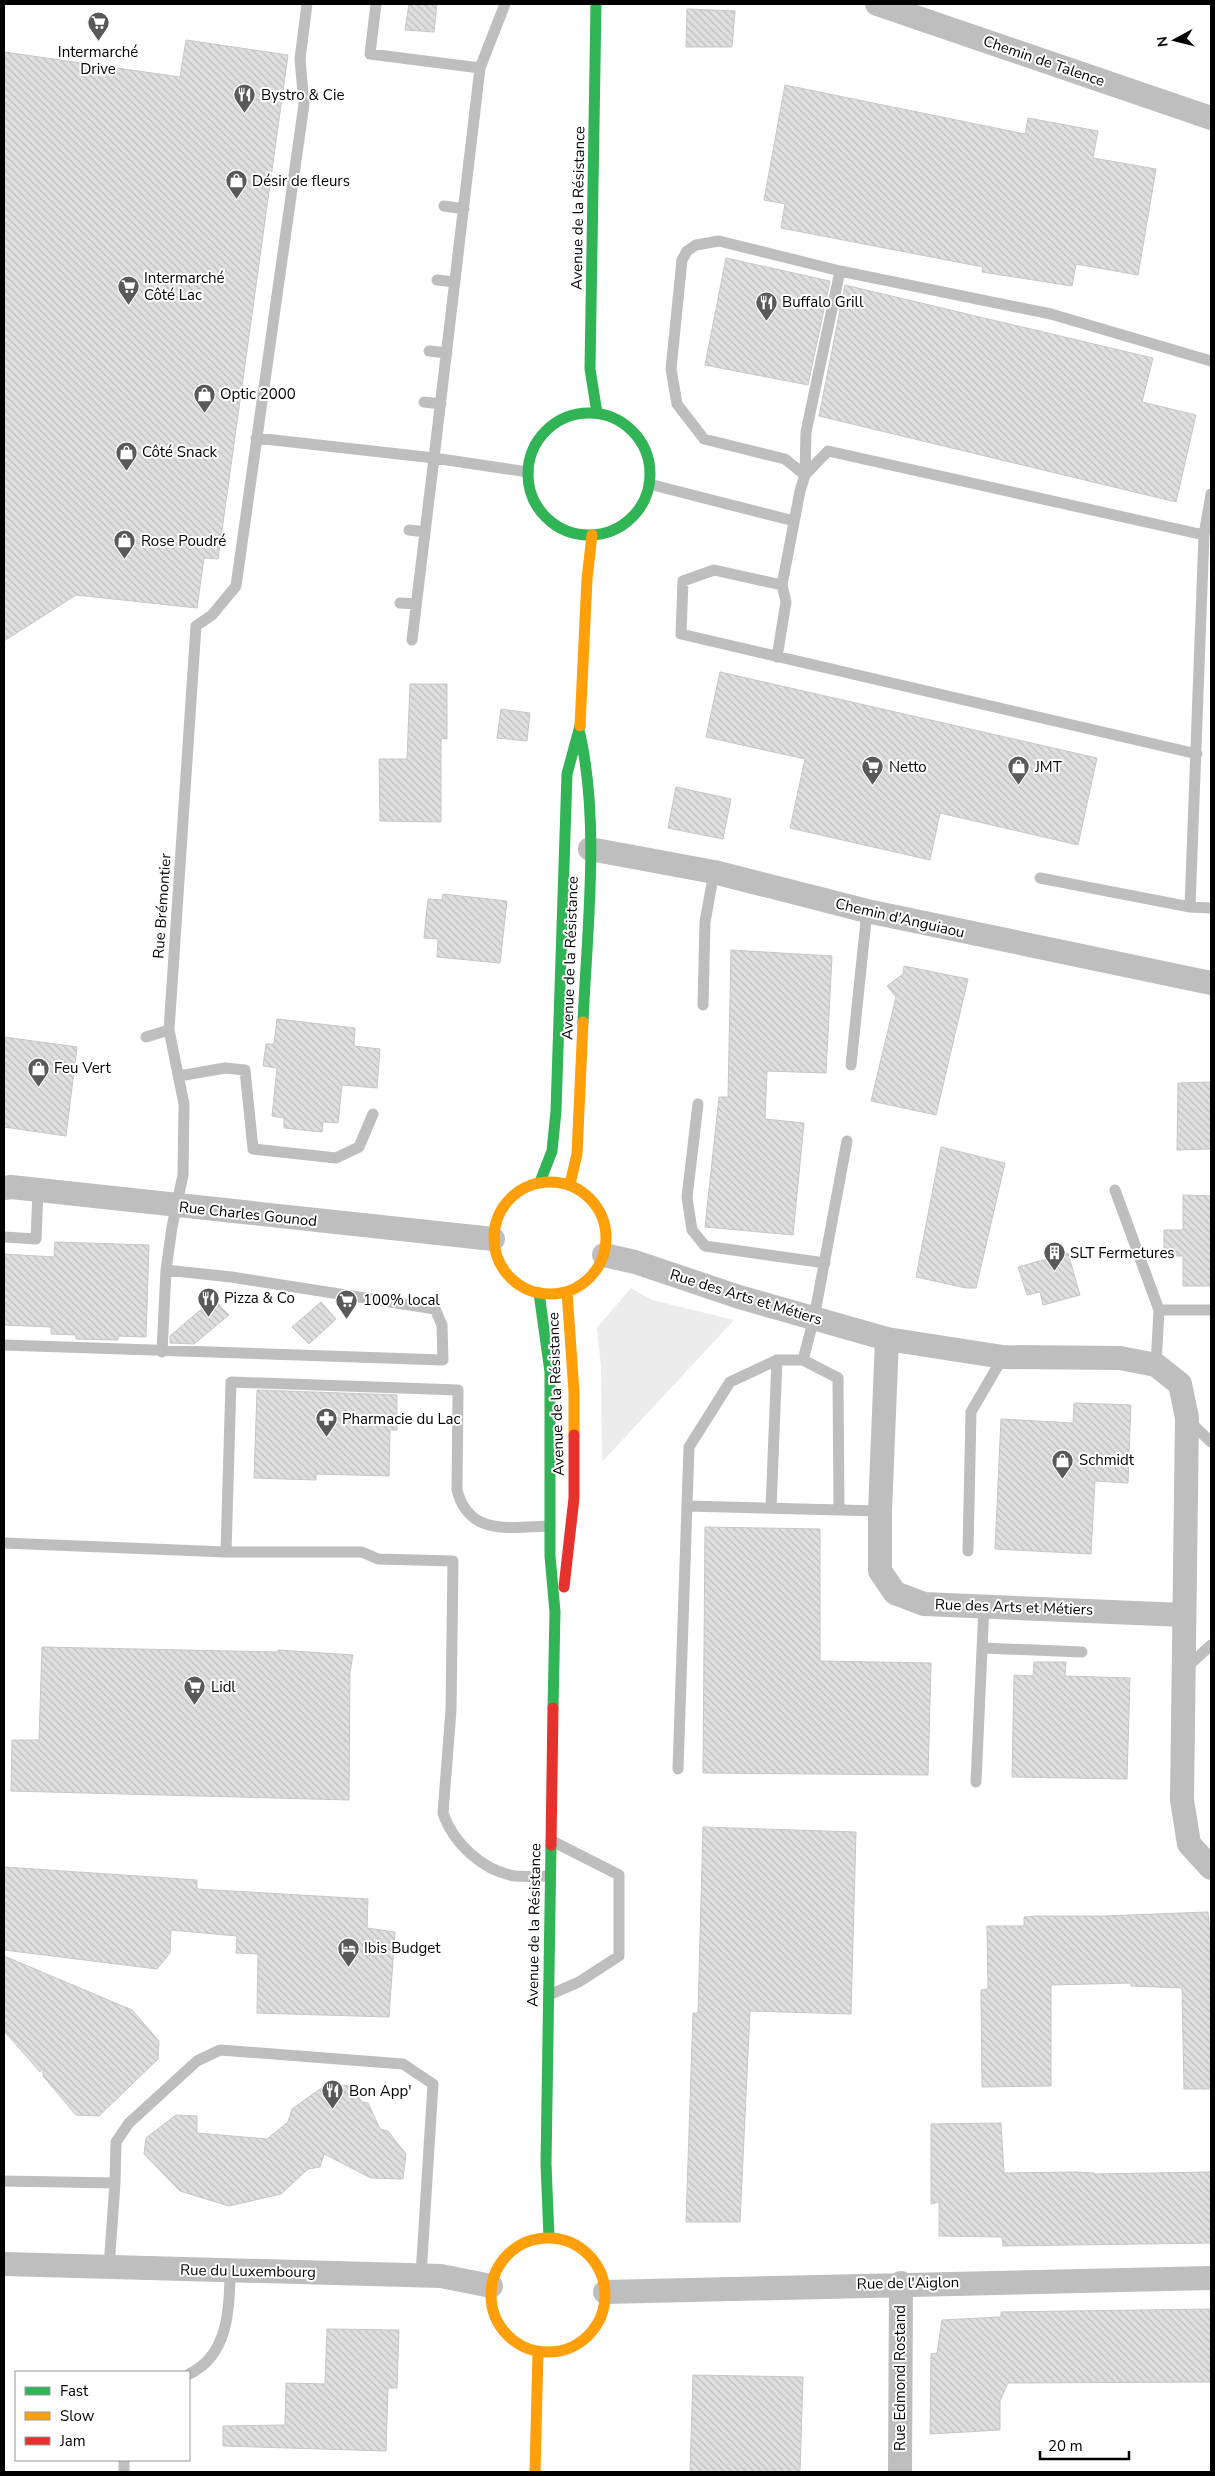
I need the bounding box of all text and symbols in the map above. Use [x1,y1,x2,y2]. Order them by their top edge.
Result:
supermarket icon: Intermarché Drive [86,11,110,42]
north arrow [1150,15,1200,65]
street label: Chemin de Talence [981,31,1107,91]
text: N [1153,35,1173,48]
place label: Intermarché Drive [58,42,138,79]
restaurant icon: Bystro & Cie [233,83,257,114]
place label: Bystro & Cie [261,85,344,105]
street label: Avenue de la Résistance [567,126,589,290]
shop icon: Désir de fleurs [224,169,248,200]
place label: Désir de fleurs [252,171,350,191]
place label: Intermarché Côté Lac [144,268,224,305]
supermarket icon: Intermarché Côté Lac [116,275,140,306]
restaurant icon: Buffalo Grill [754,290,778,321]
place label: Buffalo Grill [782,292,864,312]
shop icon: Optic 2000 [192,382,216,413]
place label: Optic 2000 [220,384,296,404]
shop icon: Côté Snack [114,440,138,471]
place label: Côté Snack [142,442,217,462]
shop icon: Rose Poudré [113,529,137,560]
place label: Rose Poudré [141,531,226,551]
supermarket icon: Netto [861,755,885,786]
shop icon: JMT [1007,755,1031,786]
place label: Netto [889,757,927,777]
place label: JMT [1034,757,1062,777]
street label: Rue Brémontier [148,852,176,959]
street label: Avenue de la Résistance [557,876,583,1040]
street label: Chemin d'Anguiaou [833,893,967,943]
shop icon: Feu Vert [26,1056,50,1087]
place label: Feu Vert [54,1058,111,1078]
street label: Rue Charles Gounod [178,1197,318,1231]
building icon: SLT Fermetures [1042,1241,1066,1272]
place label: SLT Fermetures [1070,1243,1175,1263]
street label: Rue des Arts et Métiers [667,1264,825,1330]
restaurant icon: Pizza & Co [196,1286,220,1317]
place label: Pizza & Co [224,1288,295,1308]
supermarket icon: 100% local [335,1288,359,1319]
place label: 100% local [363,1290,440,1310]
street label: Avenue de la Résistance [543,1312,569,1476]
pharmacy icon: Pharmacie du Lac [314,1407,338,1438]
place label: Pharmacie du Lac [342,1409,460,1429]
shop icon: Schmidt [1051,1448,1075,1479]
place label: Schmidt [1079,1450,1135,1470]
street label: Rue des Arts et Métiers [935,1594,1093,1620]
supermarket icon: Lidl [183,1675,207,1706]
place label: Lidl [211,1677,236,1697]
street label: Avenue de la Résistance [523,1843,545,2007]
hotel icon: Ibis Budget [336,1936,360,1967]
place label: Ibis Budget [364,1938,441,1958]
restaurant icon: Bon App' [321,2079,345,2110]
place label: Bon App' [349,2081,412,2101]
street label: Rue du Luxembourg [180,2260,316,2282]
street label: Rue de l'Aiglon [857,2272,959,2294]
street label: Rue Edmond Rostand [890,2305,910,2451]
legend [15,2371,190,2461]
text: Fast [60,2381,89,2401]
text: Slow [60,2406,95,2426]
scale bar [1040,2428,1129,2460]
text: Jam [59,2431,86,2451]
text: 20 m [1048,2436,1083,2456]

